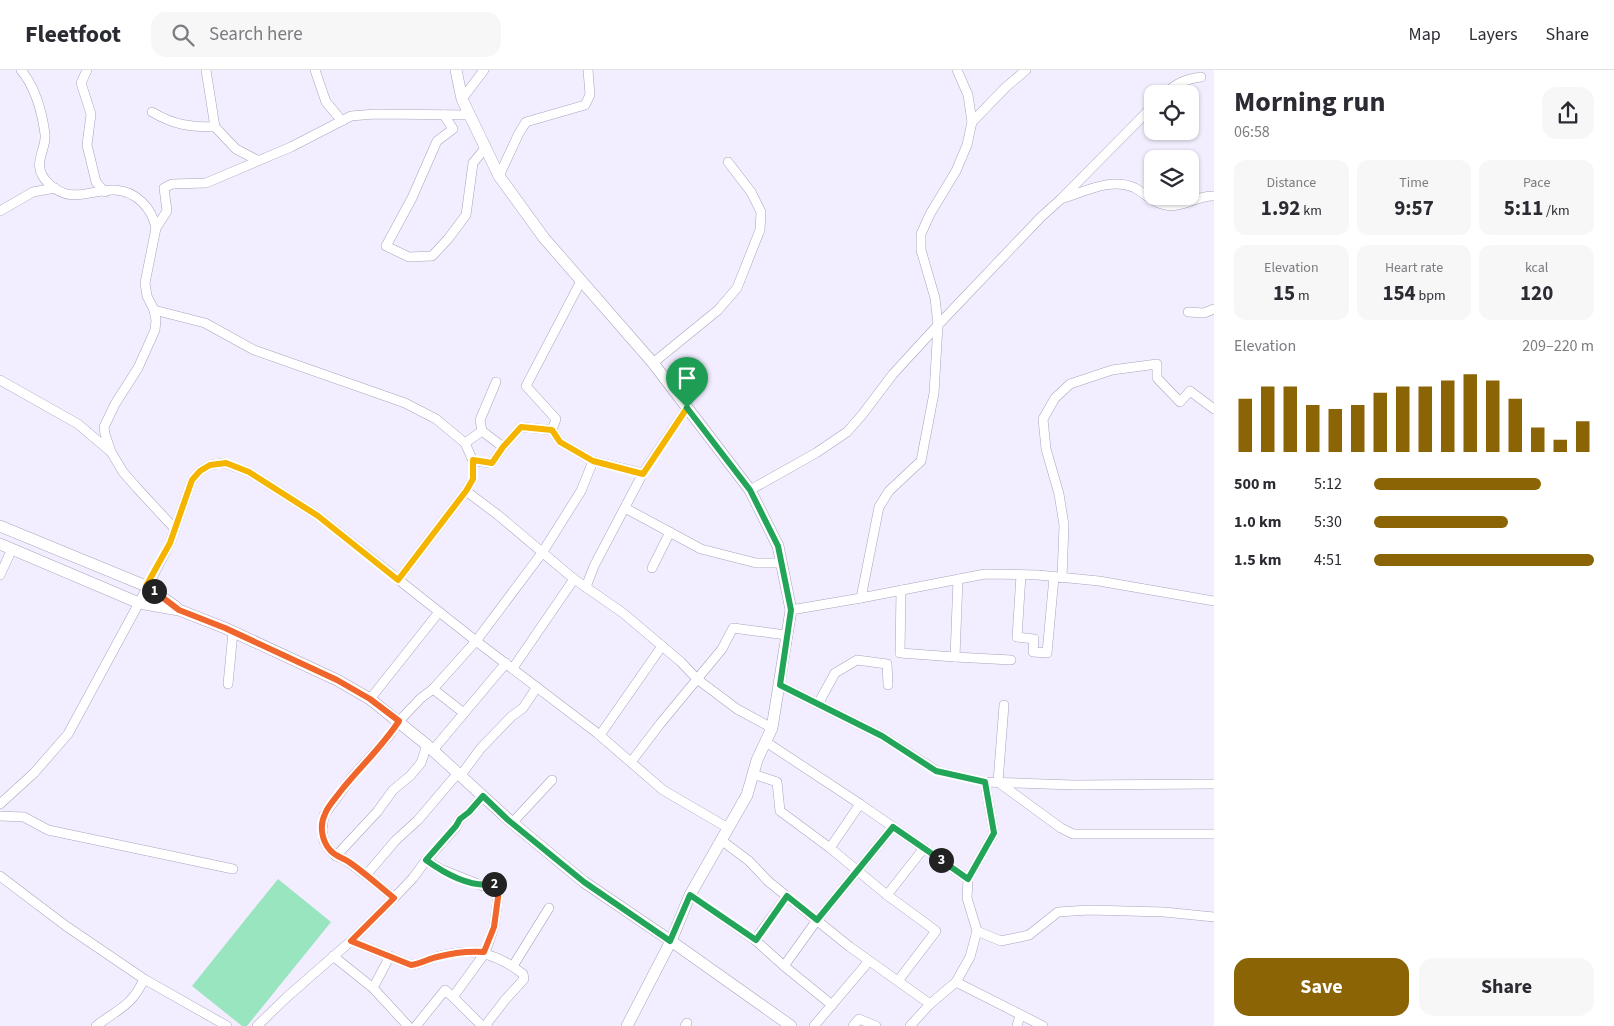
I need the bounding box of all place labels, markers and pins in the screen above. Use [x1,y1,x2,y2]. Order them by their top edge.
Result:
pin [666,357,708,408]
pin: 1 [142,578,166,604]
pin: 3 [928,848,954,872]
pin: 2 [482,872,506,896]

